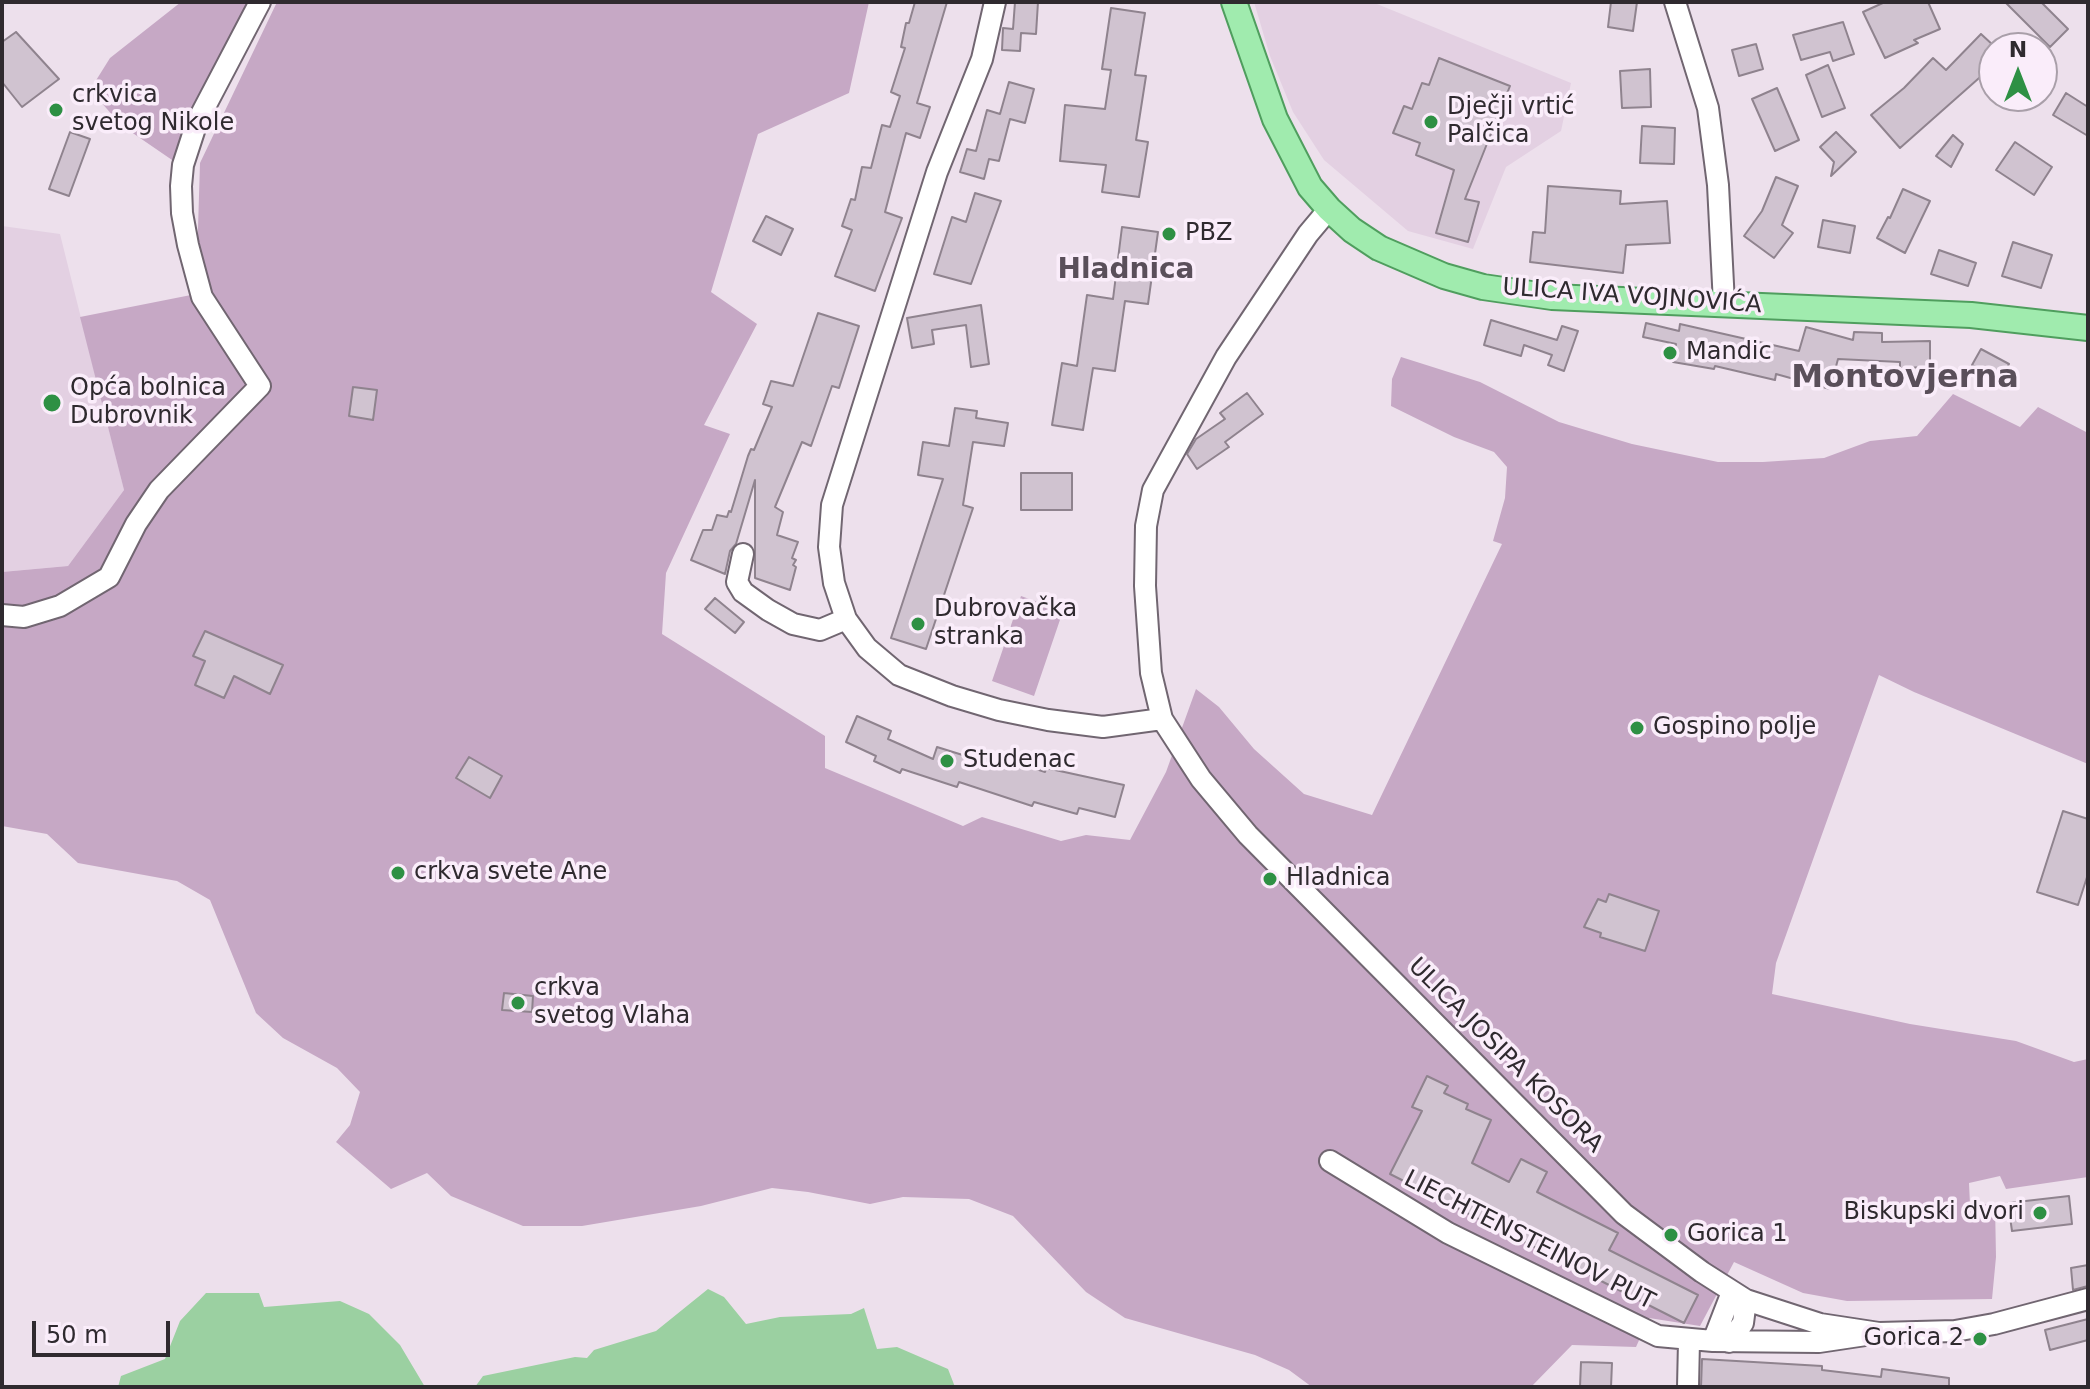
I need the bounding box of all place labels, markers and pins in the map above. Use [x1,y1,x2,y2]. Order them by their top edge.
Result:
place label: crkvica svetog Nikole [72,82,234,138]
place label: Dječji vrtić Palčica [1447,94,1574,150]
marker: crkvica svetog Nikole [47,101,65,119]
marker: Dječji vrtić Palčica [1422,113,1440,131]
place label: PBZ [1185,220,1232,248]
marker: PBZ [1160,225,1178,243]
place label: Mandic [1686,339,1772,367]
marker: Mandic [1661,344,1679,362]
place label: Opća bolnica Dubrovnik [70,375,226,431]
marker: Opća bolnica Dubrovnik [41,392,63,414]
place label: Dubrovačka stranka [934,596,1077,652]
marker: Dubrovačka stranka [909,615,927,633]
place label: Gospino polje [1653,714,1816,742]
marker: Gospino polje [1628,719,1646,737]
place label: Studenac [963,747,1076,775]
marker: Studenac [938,752,956,770]
place label: crkva svete Ane [414,859,607,887]
marker: crkva svete Ane [389,864,407,882]
place label: Hladnica [1286,865,1390,893]
marker: Hladnica [1261,870,1279,888]
place label: crkva svetog Vlaha [534,975,690,1031]
marker: crkva svetog Vlaha [509,994,527,1012]
place label: Biskupski dvori [1843,1199,2024,1227]
marker: Biskupski dvori [2031,1204,2049,1222]
place label: Gorica 1 [1687,1221,1788,1249]
marker: Gorica 1 [1662,1226,1680,1244]
place label: Gorica 2 [1863,1325,1964,1353]
marker: Gorica 2 [1971,1330,1989,1348]

